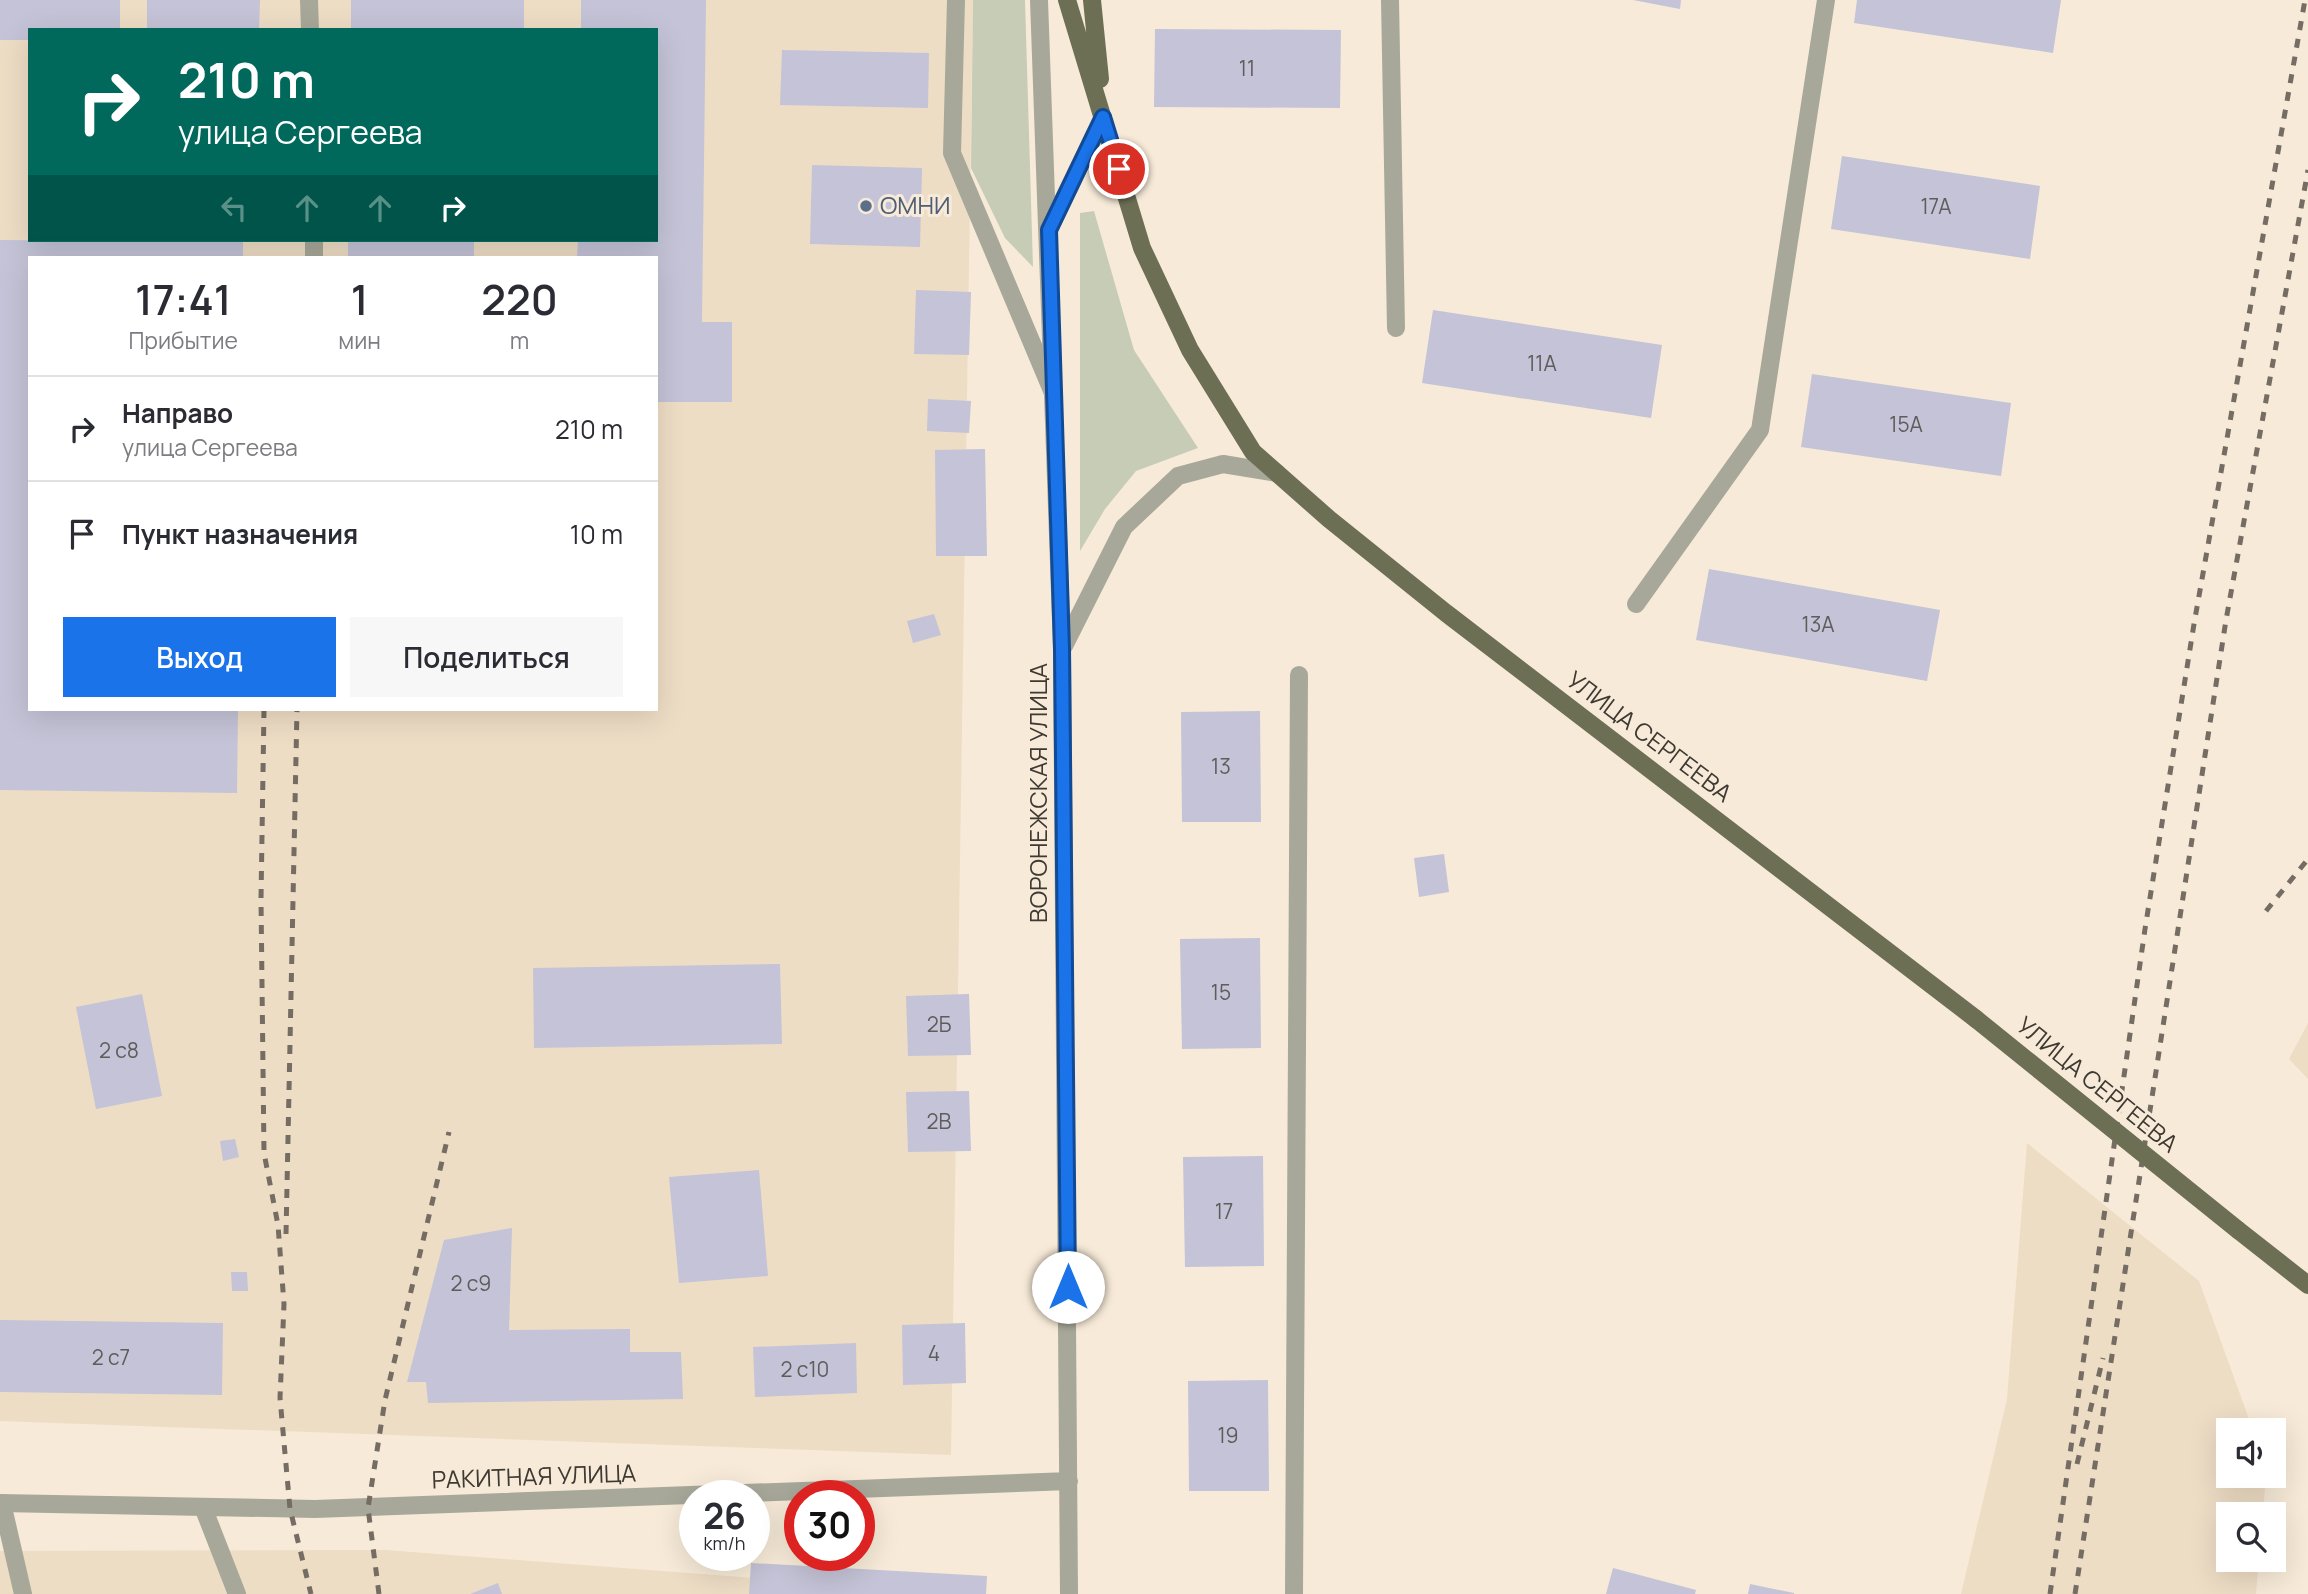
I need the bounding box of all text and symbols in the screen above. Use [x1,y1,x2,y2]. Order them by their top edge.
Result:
text: 210 m [178,46,315,113]
house number: 11 [1239,54,1255,82]
icon: right [63,56,154,147]
text: улица Сергеева [178,110,423,154]
pin [1089,139,1149,199]
icon: arrive [1100,150,1138,188]
place label: ОМНИ [880,188,950,221]
icon: left [215,189,253,227]
icon: ahead [288,189,326,227]
icon: ahead [361,189,399,227]
icon: right [434,189,472,227]
house number: 17А [1920,192,1952,220]
marker: ОМНИ [858,198,874,214]
text: 17:41 [135,270,231,328]
text: 1 [351,270,369,328]
text: 220 [481,270,558,328]
text: Прибытие [128,324,238,356]
text: мин [338,324,381,356]
text: m [510,324,529,356]
house number: 11А [1527,349,1557,377]
text: Направо [122,395,233,431]
icon: right [63,410,101,448]
house number: 15А [1889,410,1923,438]
text: 210 m [555,411,623,447]
text: улица Сергеева [122,431,298,463]
icon: arrive [63,515,101,553]
text: Пункт назначения [122,516,358,552]
text: 10 m [570,516,623,552]
house number: 13А [1801,610,1835,638]
button: Выход [63,617,336,697]
button: Поделиться [350,617,623,697]
street label: ВОРОНЕЖСКАЯ УЛИЦА [1021,663,1054,923]
street label: УЛИЦА СЕРГЕЕВА [1560,663,1739,809]
house number: 13 [1211,752,1231,780]
house number: 15 [1211,978,1231,1006]
street label: УЛИЦА СЕРГЕЕВА [2010,1008,2186,1159]
house number: 2Б [927,1010,952,1038]
house number: 2 с8 [99,1036,139,1064]
house number: 2В [927,1107,952,1135]
house number: 17 [1215,1197,1233,1225]
position arrow [1031,1250,1105,1324]
house number: 2 с9 [451,1269,491,1297]
house number: 4 [928,1339,940,1367]
house number: 2 с7 [92,1343,130,1371]
house number: 2 с10 [781,1355,829,1383]
map controls [2216,1418,2286,1572]
button: sound [2216,1418,2286,1488]
house number: 19 [1217,1421,1239,1449]
street label: РАКИТНАЯ УЛИЦА [431,1455,637,1496]
speed limit sign: 30 [784,1480,875,1571]
text: 26 [703,1492,746,1540]
button: search [2216,1502,2286,1572]
text: km/h [704,1531,745,1555]

